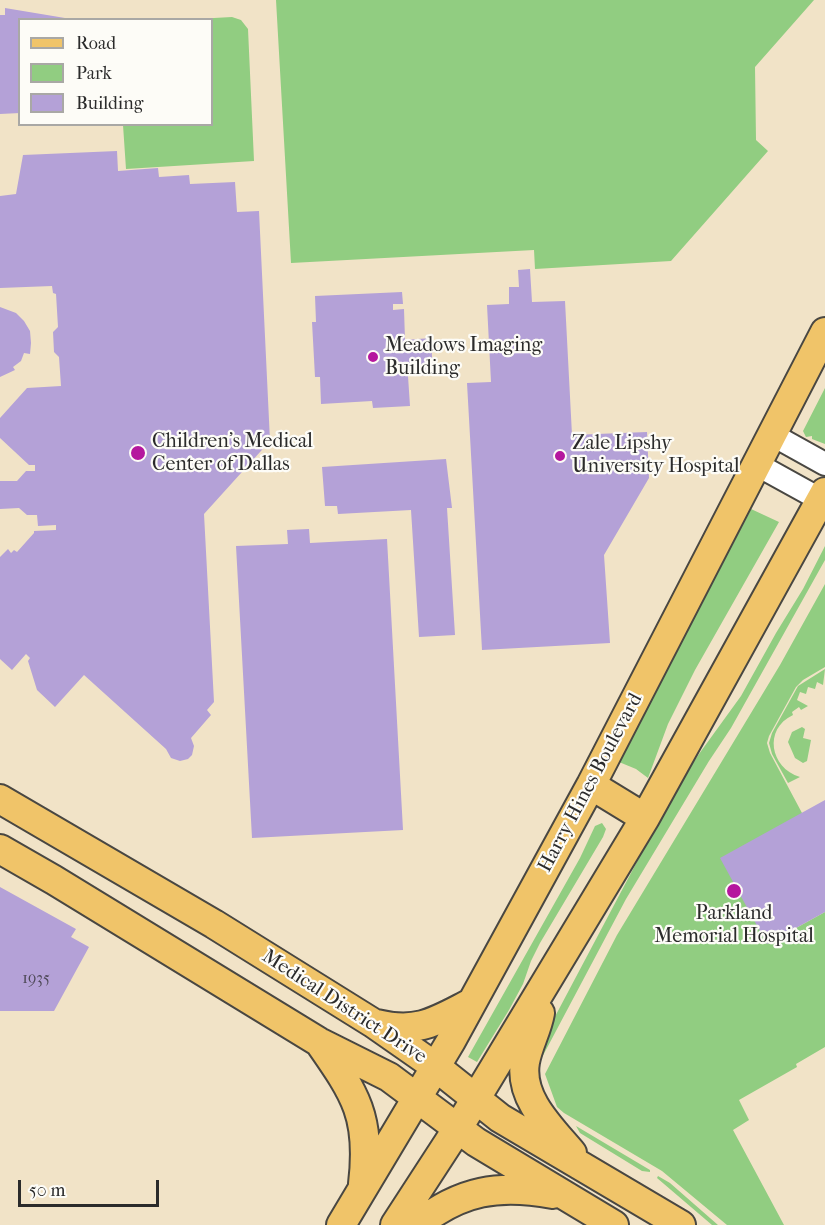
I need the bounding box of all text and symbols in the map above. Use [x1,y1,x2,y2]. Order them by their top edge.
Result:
legend [18,18,213,126]
text: Road [76,33,116,54]
text: Park [76,63,112,84]
text: Building [76,93,143,114]
place label: Meadows Imaging Building [385,334,542,381]
marker: Meadows Imaging Building [366,350,380,364]
place label: Children's Medical Center of Dallas [152,430,313,477]
place label: Zale Lipshy University Hospital [572,432,740,479]
marker: Children's Medical Center of Dallas [129,444,147,462]
marker: Zale Lipshy University Hospital [553,449,567,463]
street label: Harry Hines Boulevard [534,689,648,877]
marker: Parkland Memorial Hospital [725,882,743,900]
place label: Parkland Memorial Hospital [654,902,814,949]
street label: Medical District Drive [257,945,431,1069]
house number: 1935 [22,969,50,989]
scale bar [21,1168,162,1206]
text: 50 m [29,1180,65,1201]

